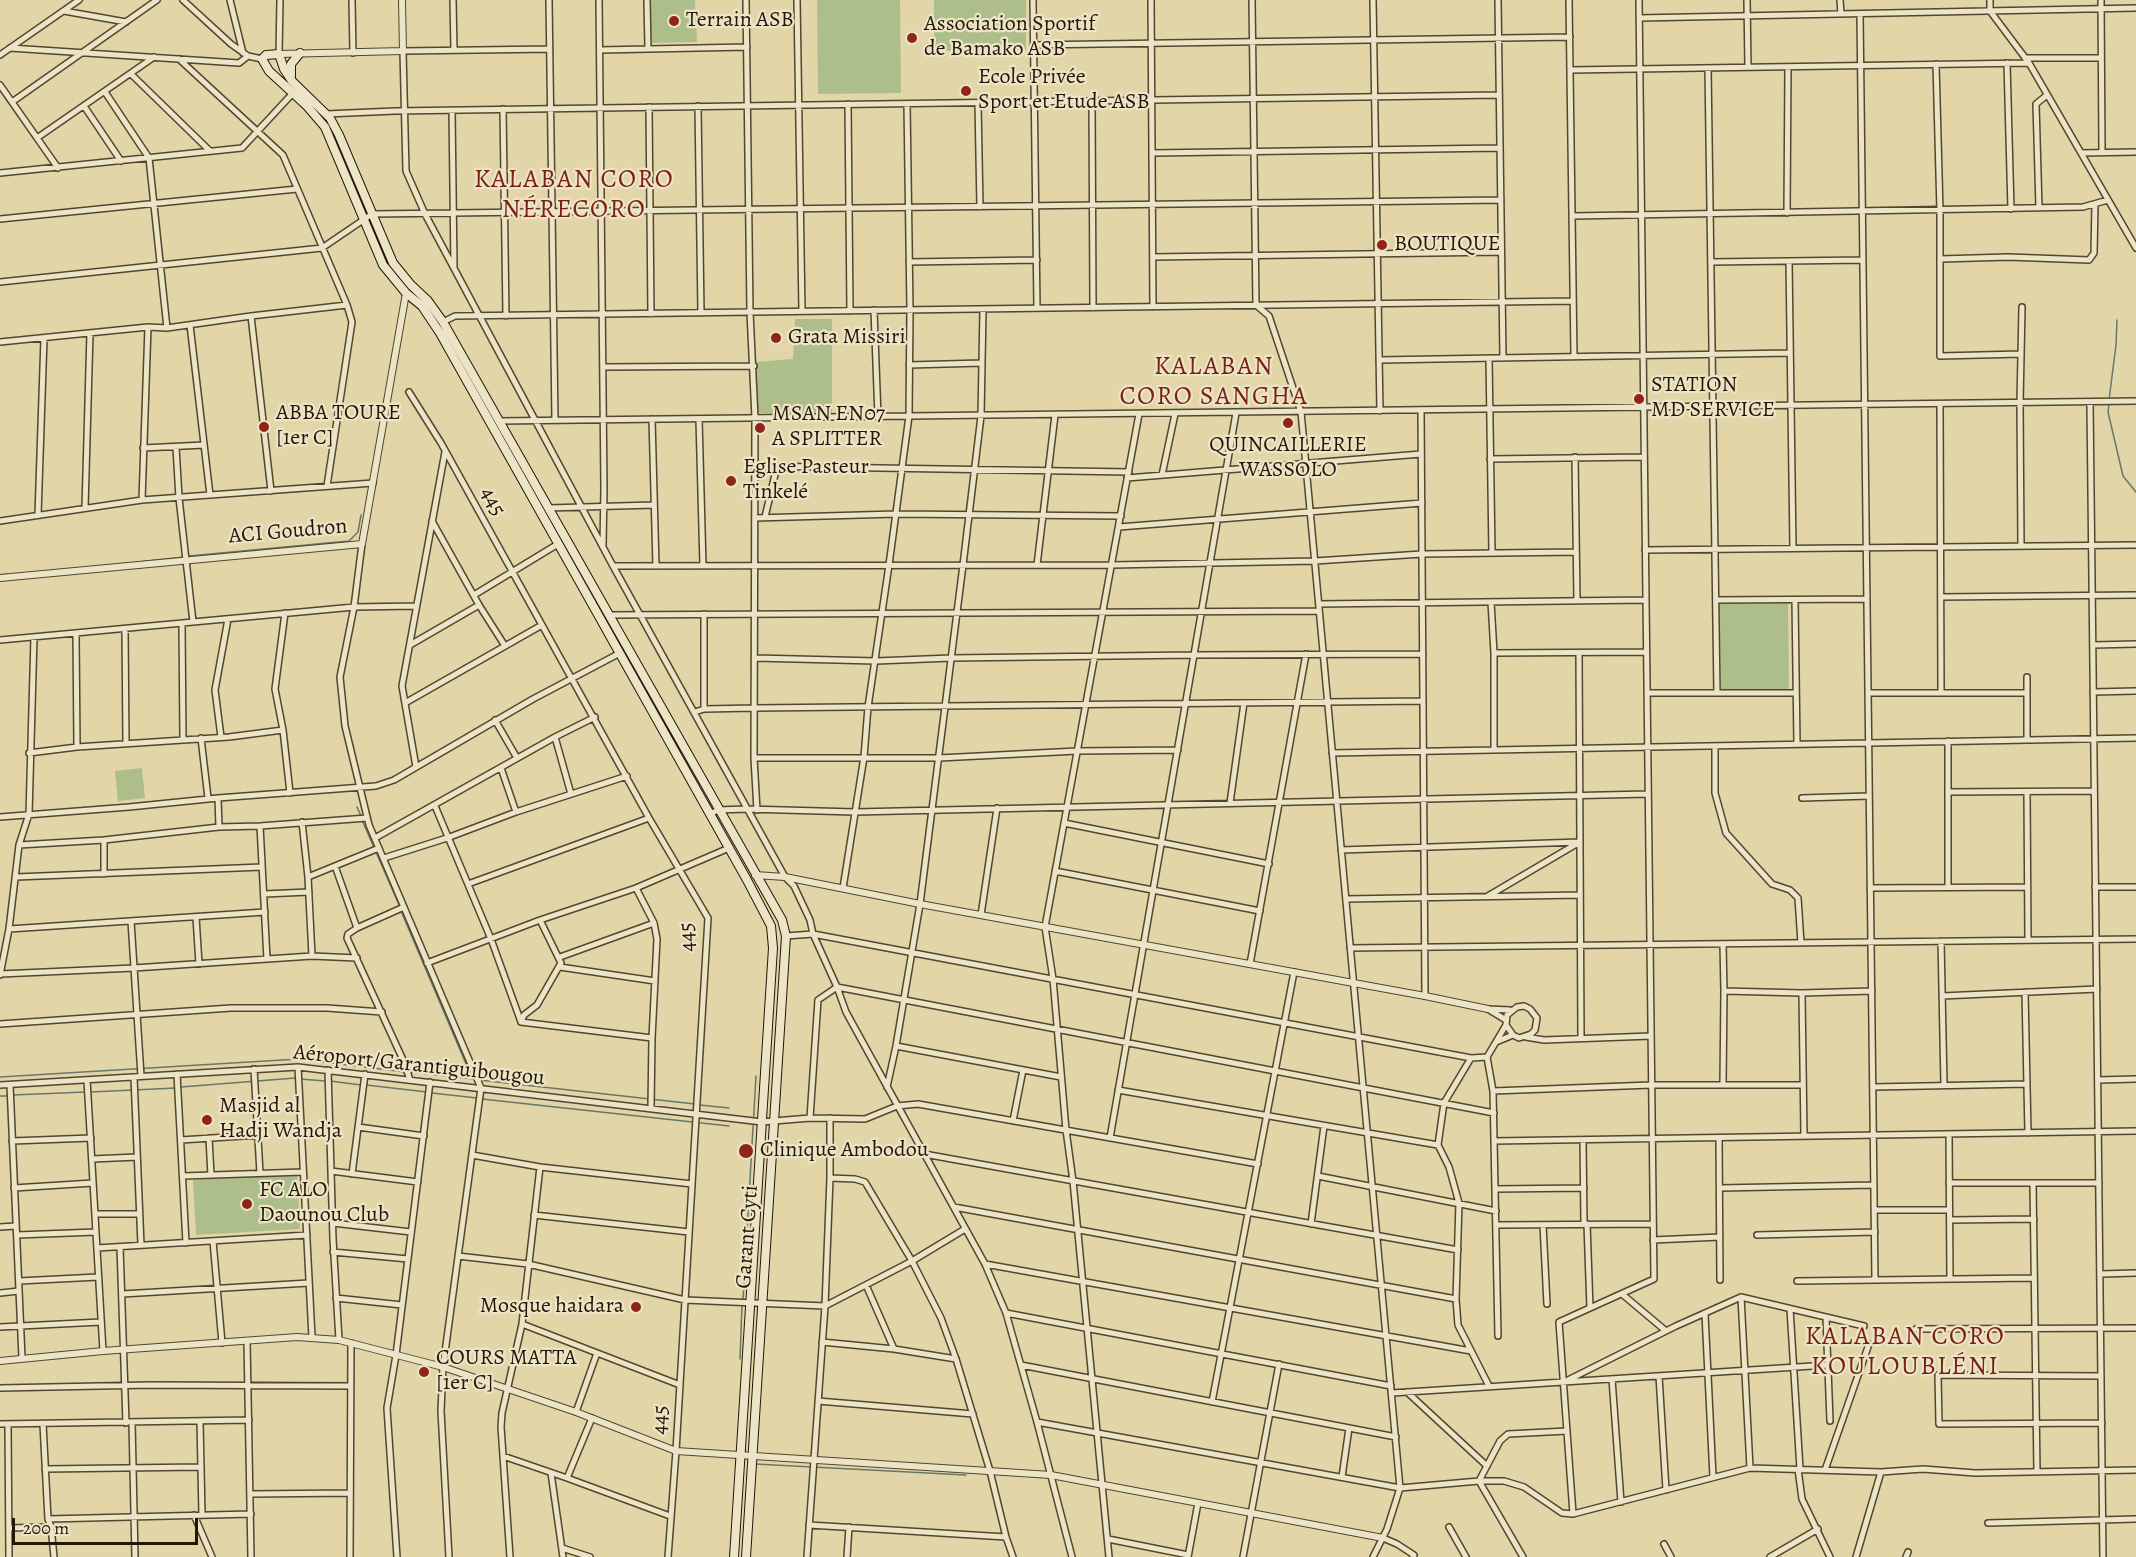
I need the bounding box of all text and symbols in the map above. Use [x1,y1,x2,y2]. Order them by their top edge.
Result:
place label: Terrain ASB [686,8,794,34]
place label: Association Sportif de Bamako ASB [924,12,1095,63]
marker: Terrain ASB [667,14,681,28]
marker: Association Sportif de Bamako ASB [905,31,919,45]
place label: Ecole Privée Sport et Etude ASB [978,65,1150,116]
marker: Ecole Privée Sport et Etude ASB [959,84,973,98]
district label: KALABAN CORO NÉRECORO [474,165,674,226]
place label: BOUTIQUE [1394,232,1501,258]
marker: BOUTIQUE [1375,238,1389,252]
place label: Grata Missiri [788,325,906,351]
marker: Grata Missiri [769,331,783,345]
district label: KALABAN CORO SANGHA [1120,352,1308,414]
place label: STATION MD SERVICE [1651,373,1775,424]
marker: STATION MD SERVICE [1632,392,1646,406]
place label: ABBA TOURE [1er C] [276,401,401,452]
place label: MSAN EN07 A SPLITTER [772,402,885,454]
marker: QUINCAILLERIE WASSOLO [1281,416,1295,430]
marker: ABBA TOURE [1er C] [257,420,271,434]
marker: MSAN EN07 A SPLITTER [753,421,767,435]
place label: QUINCAILLERIE WASSOLO [1209,433,1367,484]
place label: Eglise Pasteur Tinkelé [743,455,869,506]
marker: Eglise Pasteur Tinkelé [724,474,738,488]
street label: 445 [473,483,511,521]
street label: ACI Goudron [228,514,348,550]
street label: 445 [674,922,702,952]
street label: Aéroport/Garantiguibougou [292,1040,546,1092]
place label: Masjid al Hadji Wandja [219,1094,342,1146]
marker: Masjid al Hadji Wandja [200,1113,214,1127]
place label: Clinique Ambodou [760,1138,929,1164]
marker: Clinique Ambodou [737,1142,755,1160]
place label: FC ALO Daounou Club [259,1178,389,1230]
street label: Garant Cyti [731,1184,765,1290]
marker: FC ALO Daounou Club [240,1197,254,1211]
place label: Mosque haidara [480,1294,624,1320]
marker: Mosque haidara [629,1300,643,1314]
district label: KALABAN CORO KOULOUBLÉNI [1805,1322,2005,1384]
place label: COURS MATTA [1er C] [436,1346,577,1398]
marker: COURS MATTA [1er C] [417,1365,431,1379]
street label: 445 [647,1405,675,1435]
scale bar [15,1506,201,1544]
text: 200 m [23,1516,69,1540]

